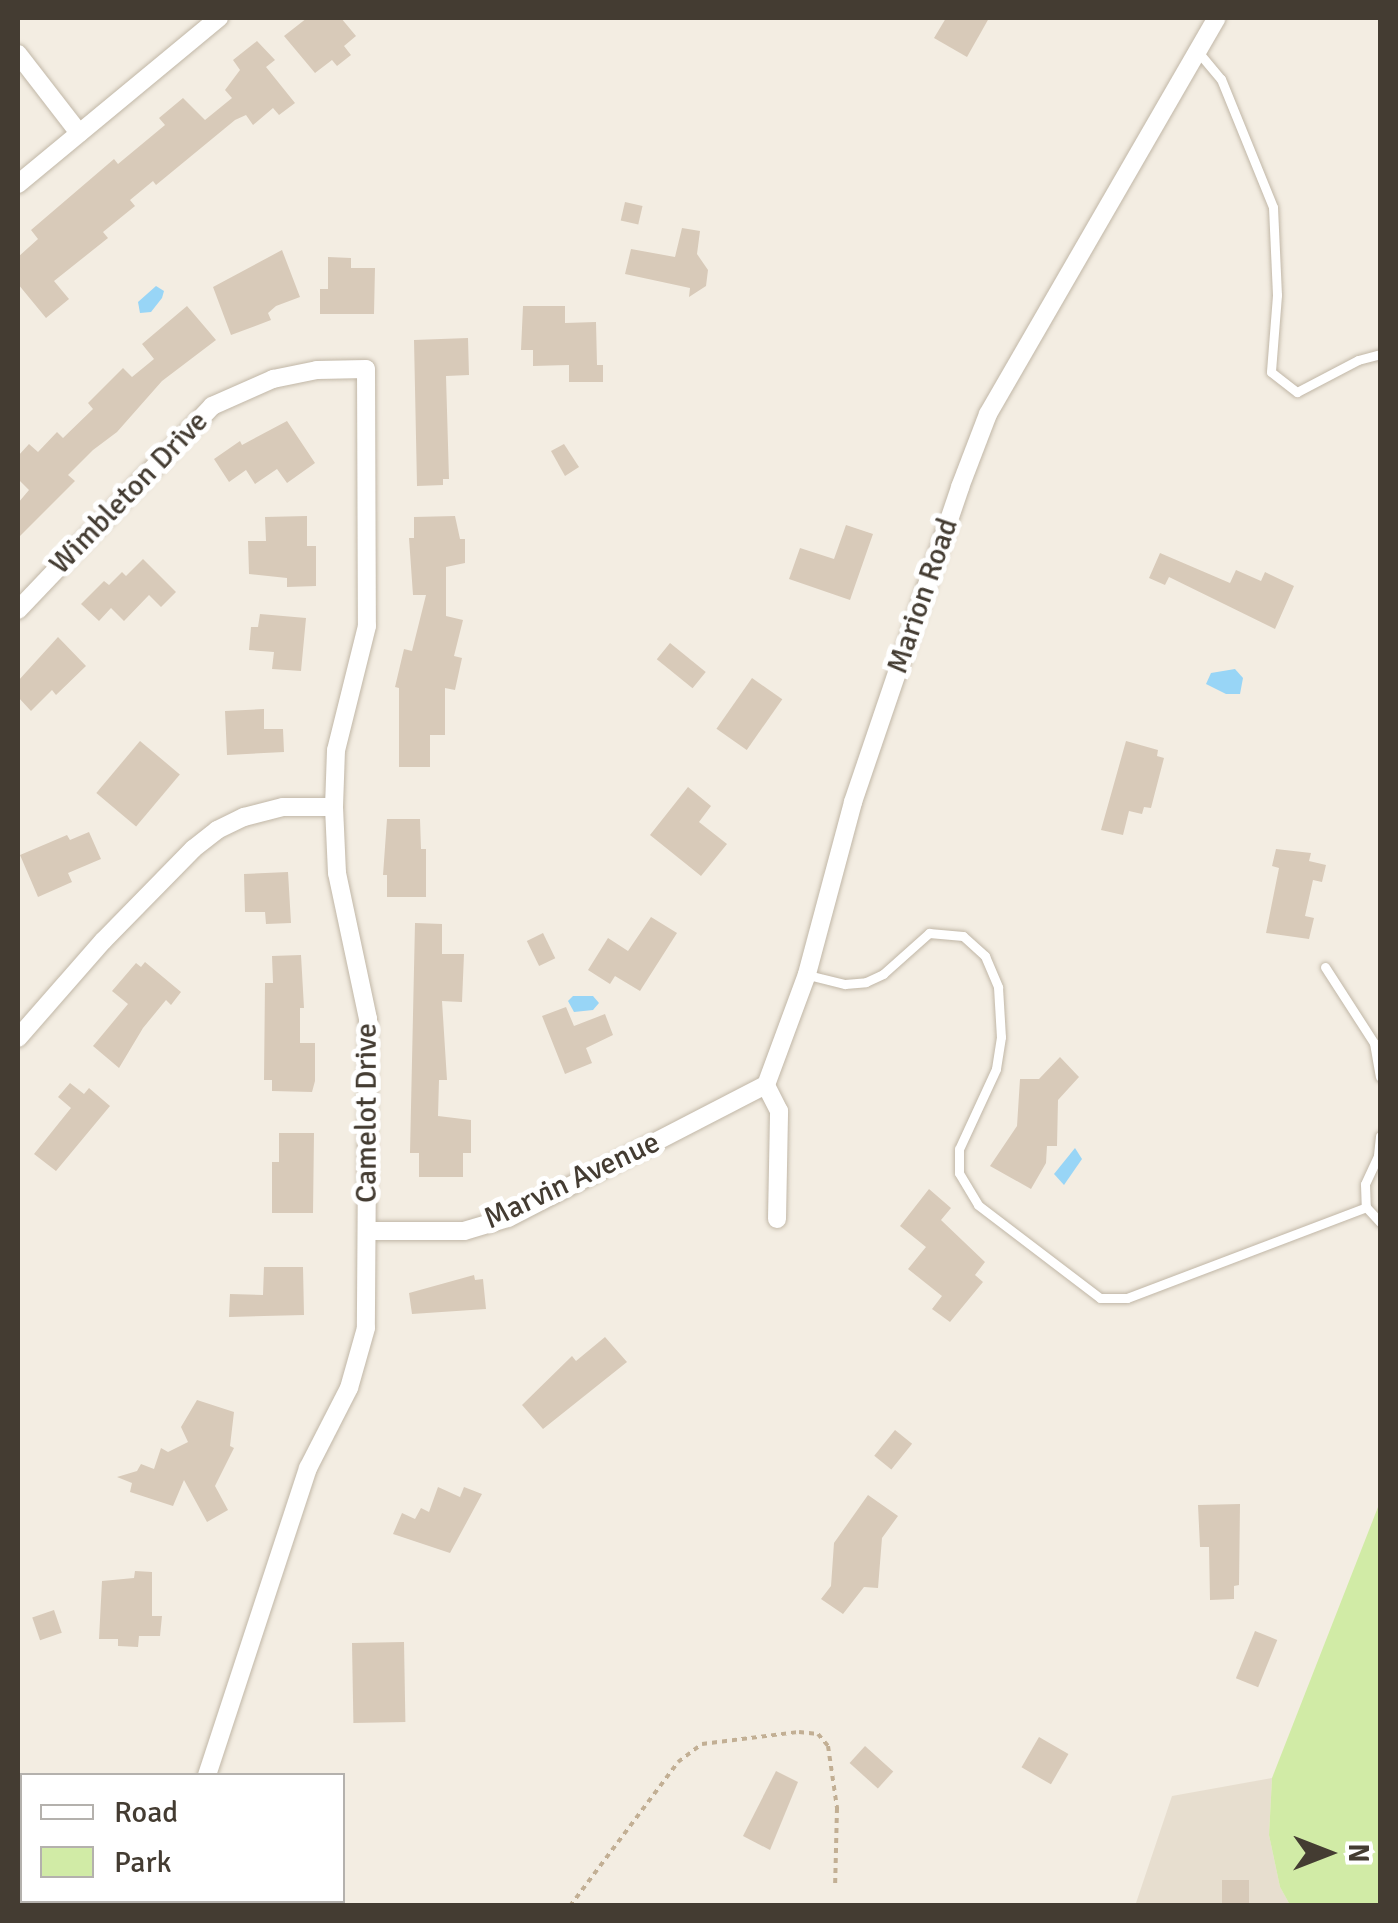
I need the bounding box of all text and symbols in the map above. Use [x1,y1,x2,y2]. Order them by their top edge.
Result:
street label: Wimbleton Drive [42,404,216,582]
street label: Marion Road [880,514,966,678]
street label: Camelot Drive [349,1023,385,1203]
street label: Marvin Avenue [478,1125,666,1237]
legend [20,1773,345,1903]
text: Road [114,1794,178,1831]
north arrow [1278,1803,1378,1903]
text: N [1341,1843,1375,1863]
text: Park [114,1844,172,1881]

